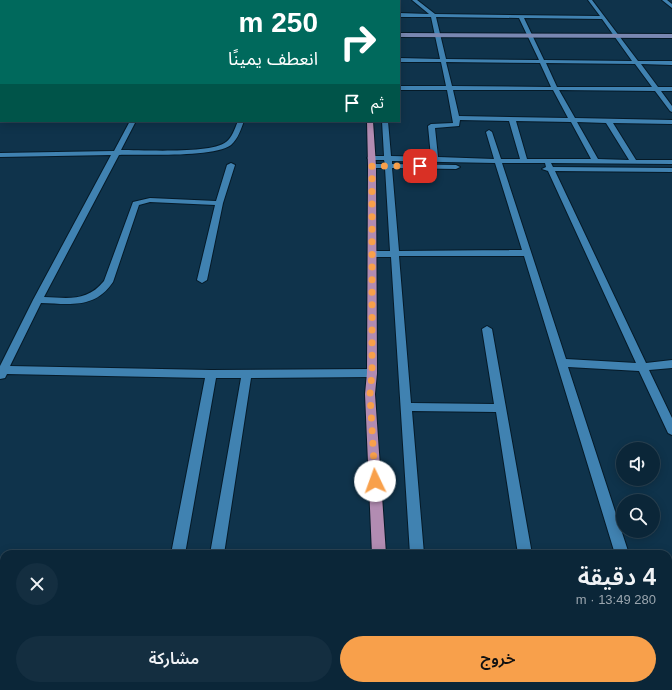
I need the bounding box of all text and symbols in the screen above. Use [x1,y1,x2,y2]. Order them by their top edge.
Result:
text: 250 m [239,7,318,38]
icon: right [332,16,384,68]
text: انعطف يمينًا [228,49,318,69]
icon: arrive [341,92,363,114]
text: ثم [371,94,384,111]
pin [403,149,437,183]
icon: arrive [409,155,431,177]
map controls [616,442,660,538]
button: sound [616,442,660,486]
position arrow [354,460,396,502]
button: search [616,494,660,538]
button: close [16,563,58,605]
text: 4 دقيقة [578,563,656,590]
text: 280 m · 13:49 [576,592,656,607]
button: مشاركة [16,636,332,682]
button: خروج [340,636,656,682]

